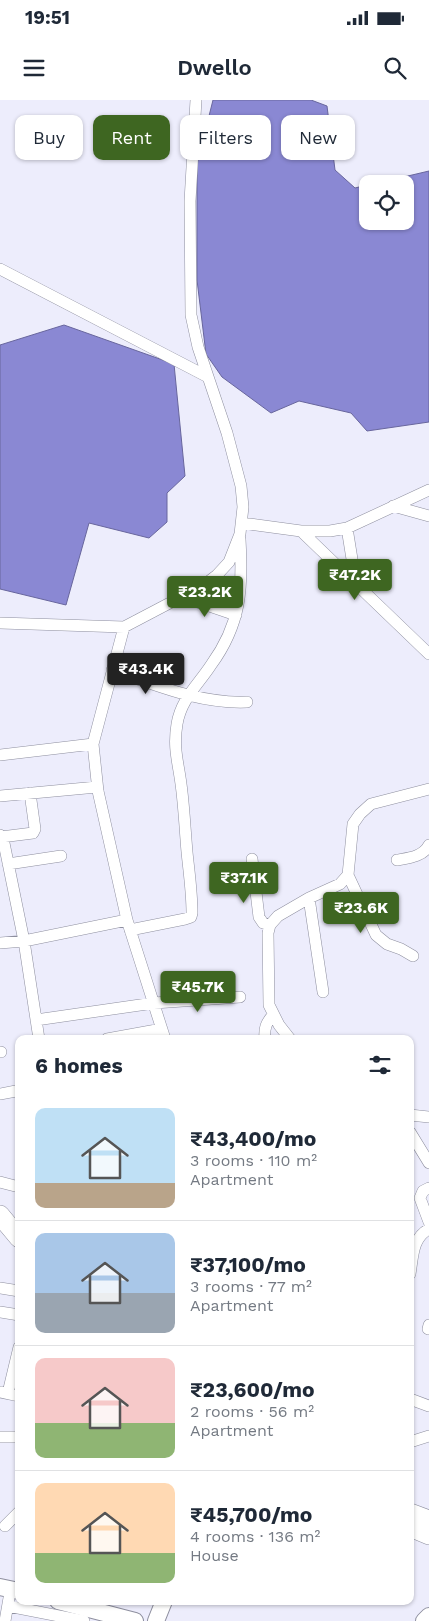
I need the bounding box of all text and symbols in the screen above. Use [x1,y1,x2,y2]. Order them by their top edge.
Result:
text: 19:51 [25,6,70,29]
icon: menu [20,54,48,82]
icon: search [381,54,409,82]
text: Dwello [177,55,252,80]
chip: Buy [15,115,83,160]
chip: Rent [93,115,170,160]
chip: Filters [180,115,271,160]
chip: New [281,115,355,160]
map controls [359,175,414,230]
button: locate [359,175,414,230]
pin: ₹47.2K [314,558,396,601]
text: ₹47.2K [329,565,381,584]
pin: ₹23.2K [164,576,246,618]
text: ₹23.2K [178,582,232,601]
pin: ₹43.4K [105,652,187,695]
text: ₹43.4K [118,659,174,678]
pin: ₹37.1K [203,862,285,904]
text: ₹37.1K [220,868,268,887]
pin: ₹23.6K [320,892,402,934]
text: ₹23.6K [334,898,388,917]
pin: ₹45.7K [157,970,239,1013]
text: ₹45.7K [172,977,224,996]
icon: filters [366,1051,394,1079]
text: 6 homes [35,1053,123,1078]
text: ₹43,400/mo [190,1126,316,1151]
icon: home [75,1128,135,1188]
text: 3 rooms · 110 m² [190,1151,317,1170]
text: Apartment [190,1170,273,1189]
text: ₹37,100/mo [190,1252,306,1277]
icon: home [75,1253,135,1313]
text: 3 rooms · 77 m² [190,1277,312,1296]
text: Apartment [190,1296,273,1315]
text: ₹23,600/mo [190,1377,315,1402]
icon: home [75,1378,135,1438]
text: 2 rooms · 56 m² [190,1402,314,1421]
text: Apartment [190,1421,273,1440]
text: ₹45,700/mo [190,1502,312,1527]
icon: home [75,1503,135,1563]
text: 4 rooms · 136 m² [190,1527,320,1546]
text: House [190,1546,239,1565]

